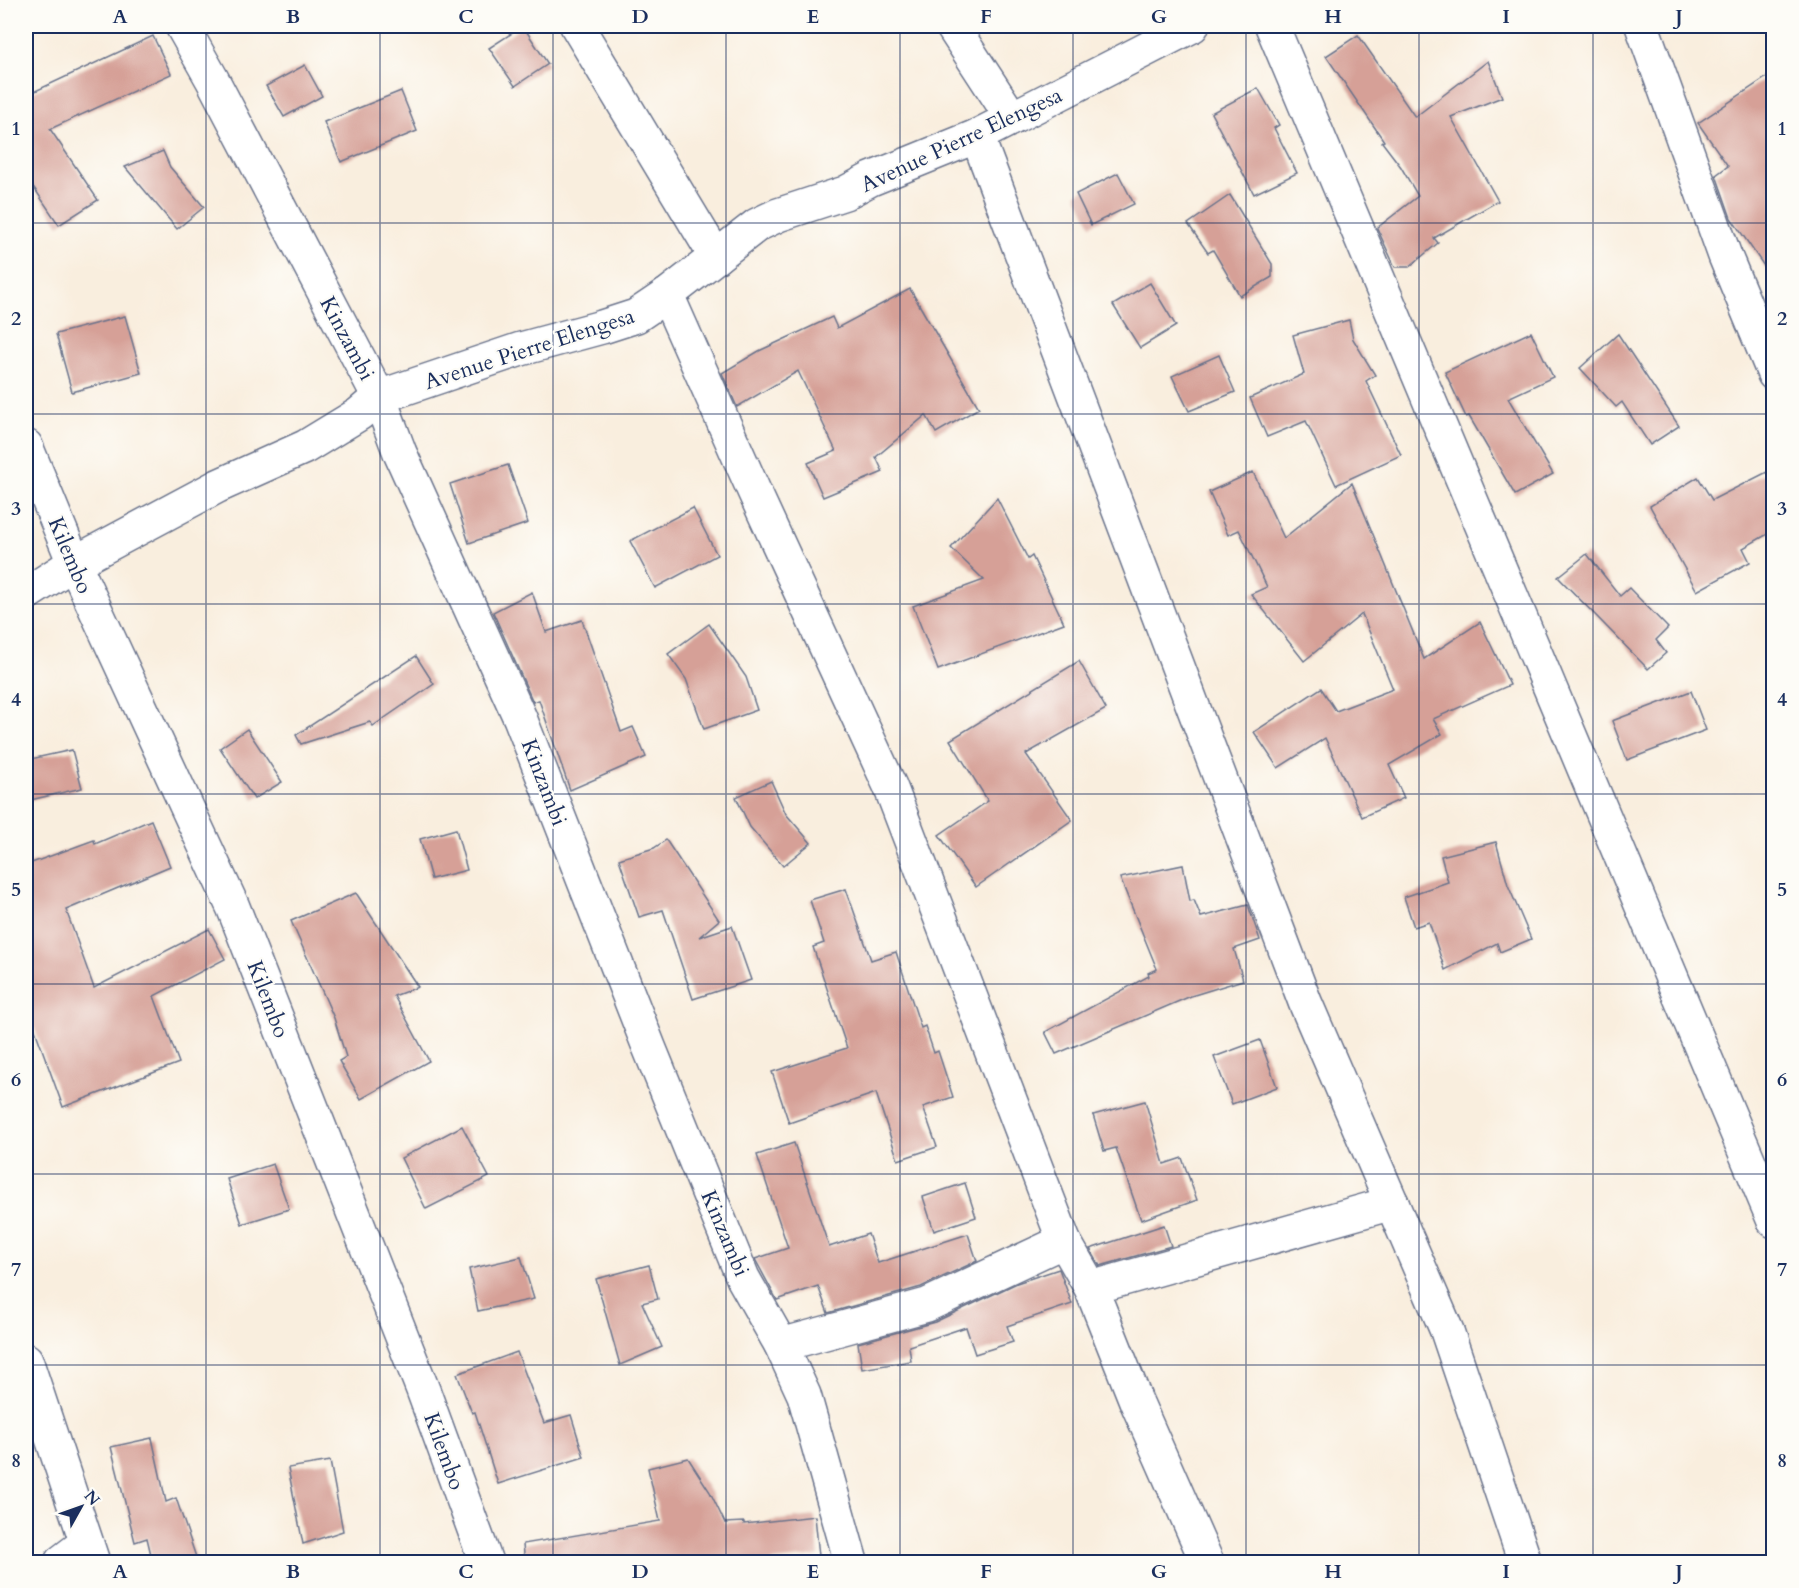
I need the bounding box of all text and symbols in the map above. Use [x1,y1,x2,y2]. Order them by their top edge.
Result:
text: A [112,3,128,30]
text: B [286,3,300,30]
text: C [458,3,474,30]
text: D [631,3,649,30]
text: E [807,3,819,30]
text: F [980,3,992,30]
text: G [1151,3,1167,30]
text: H [1324,3,1342,30]
text: I [1502,3,1510,30]
text: J [1672,3,1683,30]
street label: Avenue Pierre Elengesa [856,80,1068,200]
text: 1 [11,115,21,142]
text: 1 [1777,115,1787,142]
street label: Kinzambi [313,291,382,386]
street label: Avenue Pierre Elengesa [420,301,639,397]
text: 2 [11,305,21,332]
text: 2 [1777,305,1787,332]
text: 3 [11,495,21,522]
text: 3 [1777,495,1787,522]
street label: Kilembo [41,513,100,598]
text: 4 [11,686,21,713]
text: 4 [1777,686,1787,713]
street label: Kinzambi [514,735,574,830]
text: 5 [11,876,21,903]
text: 5 [1777,876,1787,903]
street label: Kilembo [240,956,297,1042]
text: 6 [11,1066,21,1093]
text: 6 [1777,1066,1787,1093]
street label: Kinzambi [693,1186,757,1281]
text: 7 [11,1256,21,1283]
text: 7 [1777,1256,1787,1283]
street label: Kilembo [416,1408,472,1494]
text: 8 [11,1447,21,1474]
text: 8 [1777,1447,1787,1474]
north arrow [51,1477,111,1537]
text: N [79,1486,105,1510]
text: A [112,1558,128,1585]
text: B [286,1558,300,1585]
text: C [458,1558,474,1585]
text: D [631,1558,649,1585]
text: E [807,1558,819,1585]
text: F [980,1558,992,1585]
text: G [1151,1558,1167,1585]
text: H [1324,1558,1342,1585]
text: I [1502,1558,1510,1585]
text: J [1672,1558,1683,1585]

